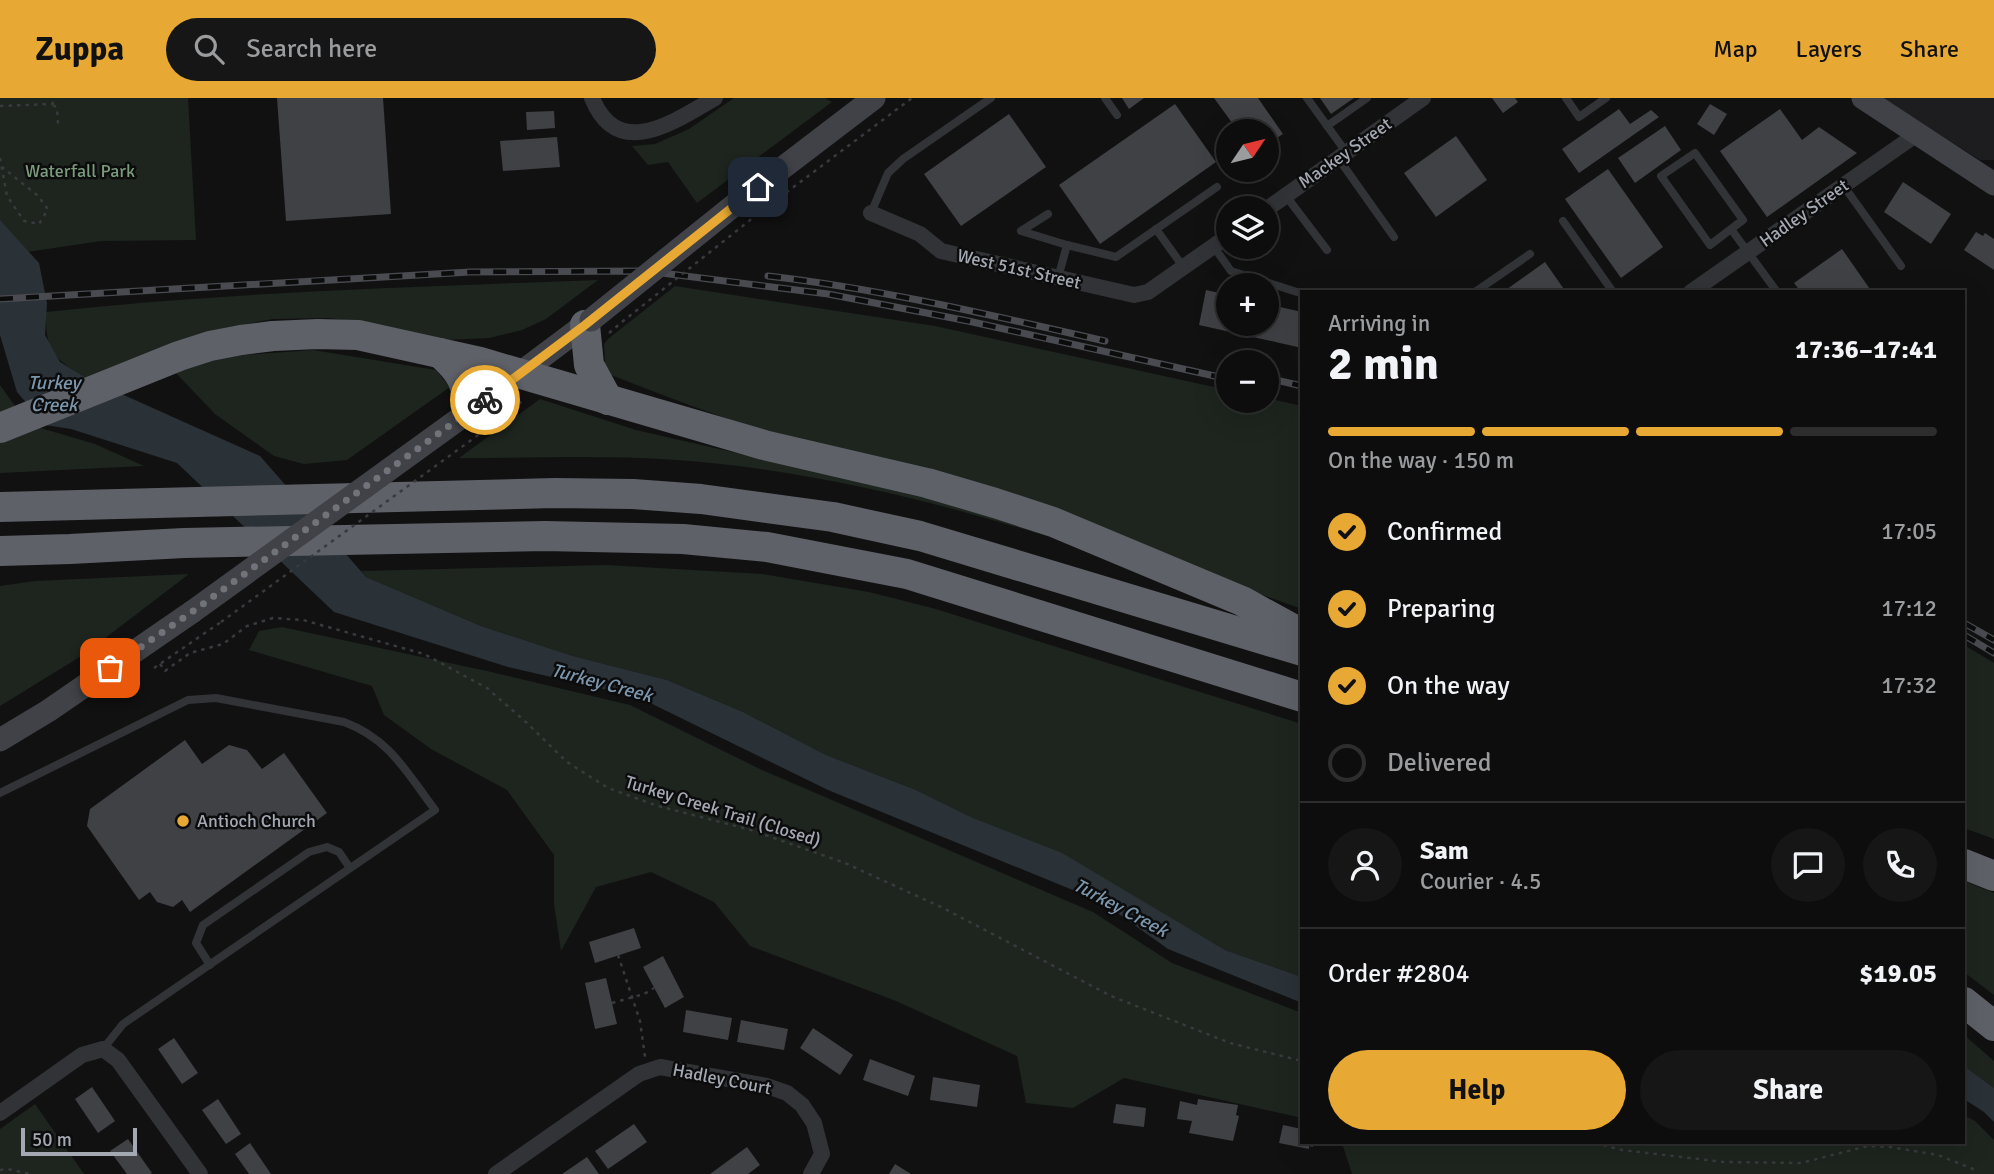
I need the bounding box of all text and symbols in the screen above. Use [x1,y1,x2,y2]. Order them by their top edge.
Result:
search box [166,18,656,81]
text: Zuppa [35,29,124,70]
icon: search [190,30,228,68]
text: Search here [246,33,377,65]
text: Map [1713,34,1758,64]
text: Layers [1796,34,1862,64]
text: Share [1900,34,1959,64]
street label: Mackey Street [1294,113,1396,193]
north arrow [1216,119,1279,182]
map controls [1216,119,1279,413]
pin [728,157,788,217]
park label: Waterfall Park [25,160,135,182]
icon: home [739,168,777,206]
street label: Hadley Street [1755,174,1853,252]
button: layers [1216,196,1279,259]
street label: West 51st Street [955,244,1083,294]
button: + [1216,273,1279,336]
text: Arriving in [1328,309,1430,338]
text: 17:36–17:41 [1795,334,1937,366]
text: 2 min [1328,336,1439,392]
button: − [1216,350,1279,413]
courier [450,365,520,435]
water label: Turkey Creek [28,371,82,417]
icon: bike [466,381,504,419]
text: On the way · 150 m [1328,446,1514,475]
icon: check [1328,513,1366,551]
text: Confirmed [1387,516,1502,548]
text: 17:05 [1881,517,1937,546]
icon: check [1328,590,1366,628]
text: Preparing [1387,593,1495,625]
text: 17:12 [1881,594,1937,623]
pin [80,638,140,698]
icon: bag [91,649,129,687]
water label: Turkey Creek [549,658,656,708]
icon: check [1328,667,1366,705]
text: On the way [1387,670,1510,702]
text: 17:32 [1881,671,1937,700]
text: Delivered [1387,747,1492,779]
street label: Turkey Creek Trail (Closed) [623,771,823,851]
place label: Antioch Church [197,810,316,832]
marker: Antioch Church [175,813,191,829]
button: person [1328,828,1402,902]
button: chat [1771,828,1845,902]
button: phone [1863,828,1937,902]
text: Sam [1420,835,1469,867]
text: Courier · 4.5 [1420,867,1541,896]
water label: Turkey Creek [1069,873,1173,943]
text: Order #2804 [1328,958,1469,990]
text: $19.05 [1859,958,1937,990]
button: Help [1328,1050,1626,1130]
button: Share [1640,1050,1937,1130]
street label: Hadley Court [671,1059,773,1099]
scale bar [21,1125,136,1157]
text: 50 m [32,1128,72,1152]

